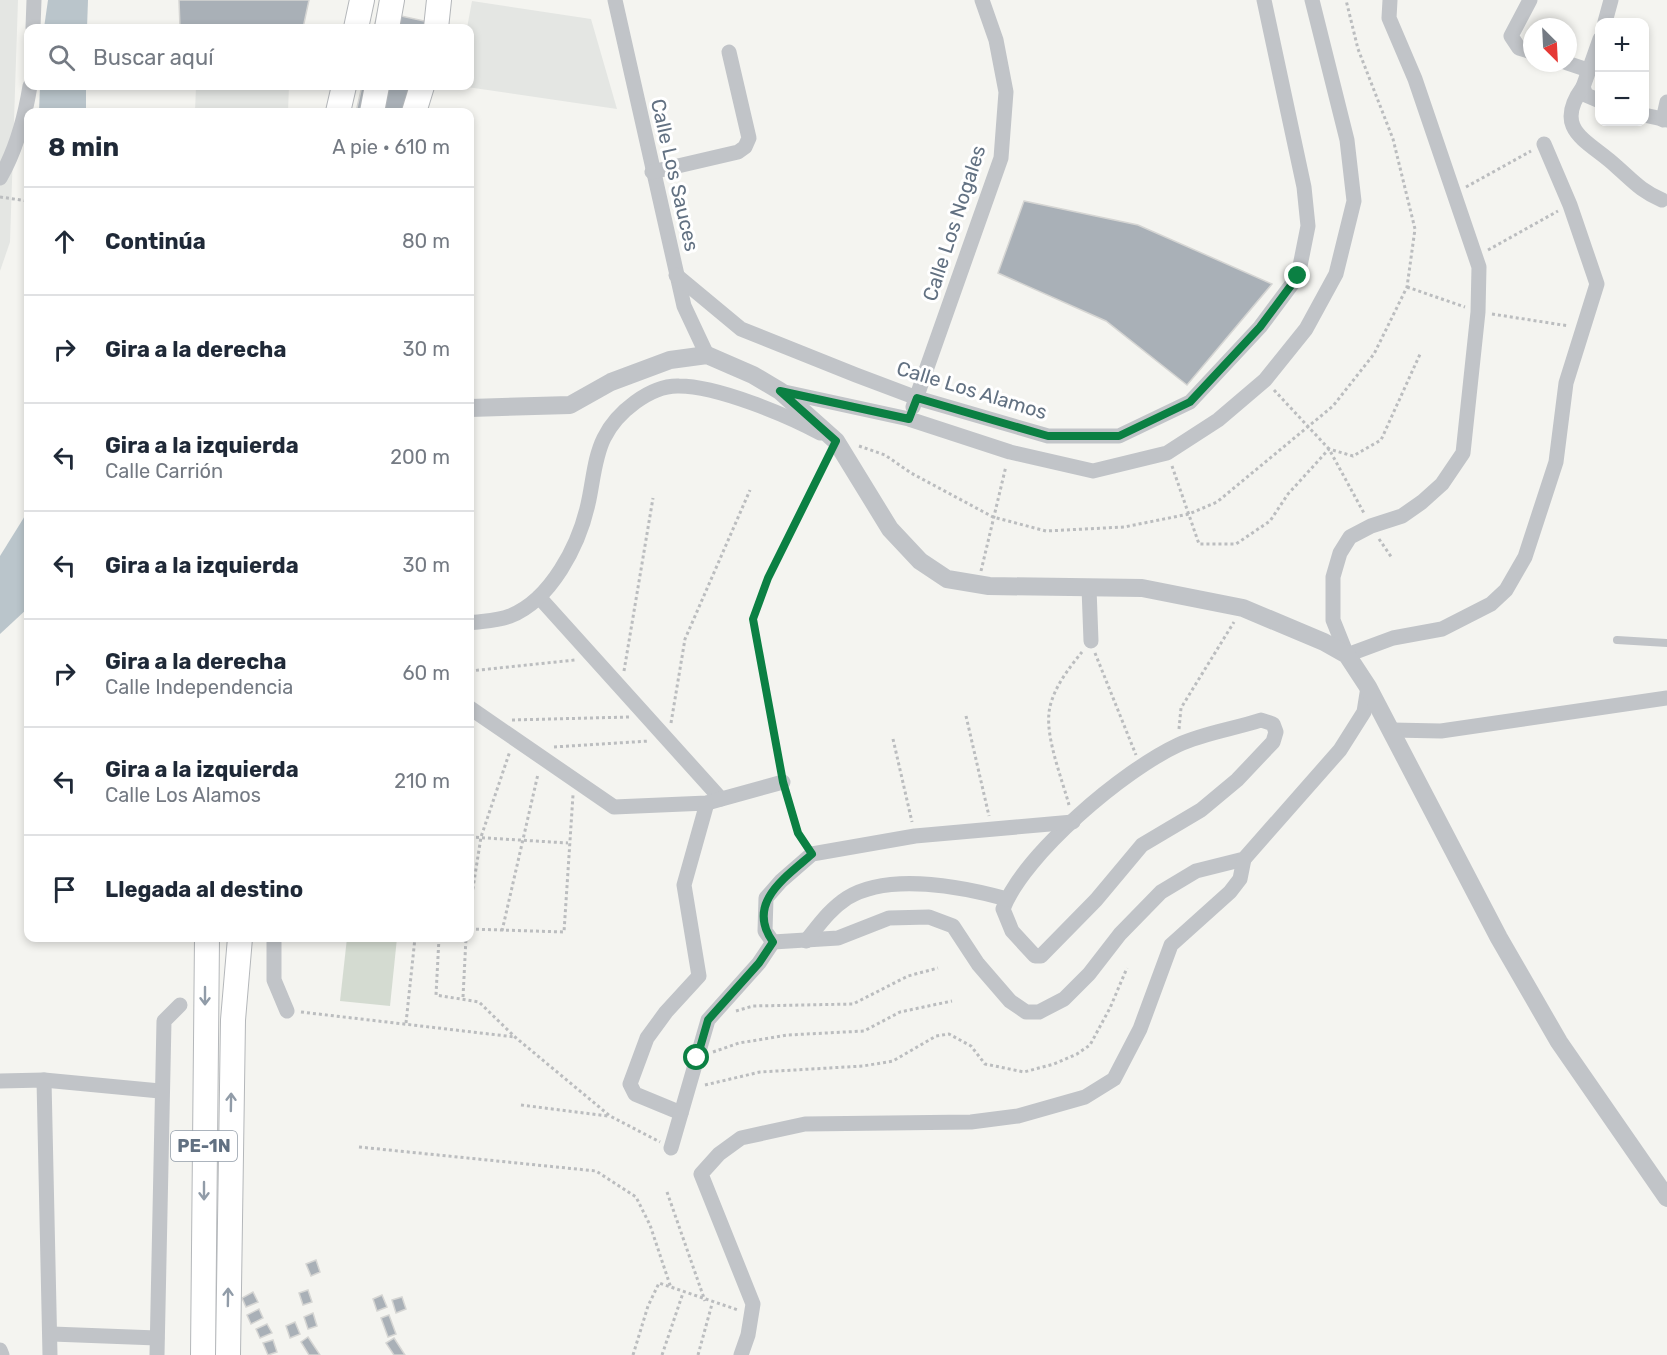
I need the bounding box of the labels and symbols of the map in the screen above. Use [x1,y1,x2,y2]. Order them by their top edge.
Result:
north arrow [1523,18,1577,72]
street label: Calle Los Sauces [646,96,704,254]
street label: Calle Los Nogales [917,142,991,304]
route end [1284,262,1310,288]
street label: Calle Los Alamos [894,356,1050,424]
one-way arrow [199,985,211,1005]
route start [683,1044,709,1070]
one-way arrow [225,1092,237,1112]
road number: PE-1N [171,1131,237,1161]
one-way arrow [198,1180,210,1200]
one-way arrow [223,1287,234,1307]

